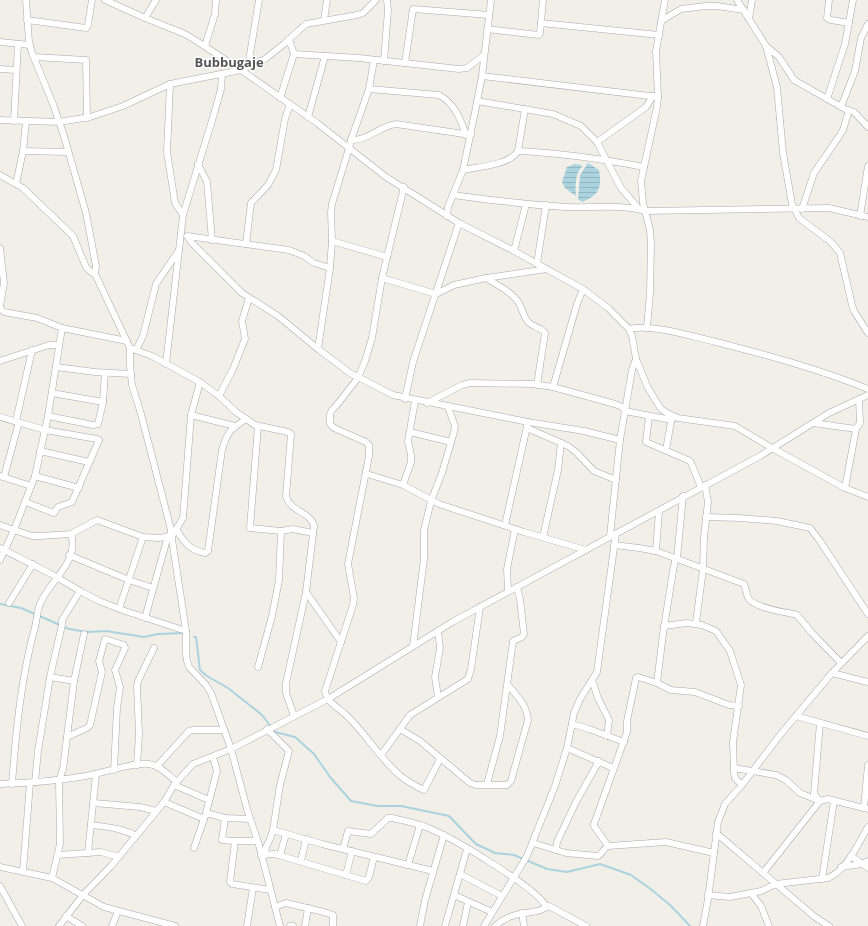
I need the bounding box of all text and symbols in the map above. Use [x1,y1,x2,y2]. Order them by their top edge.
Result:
district label: Bubbugaje [194,53,264,71]

